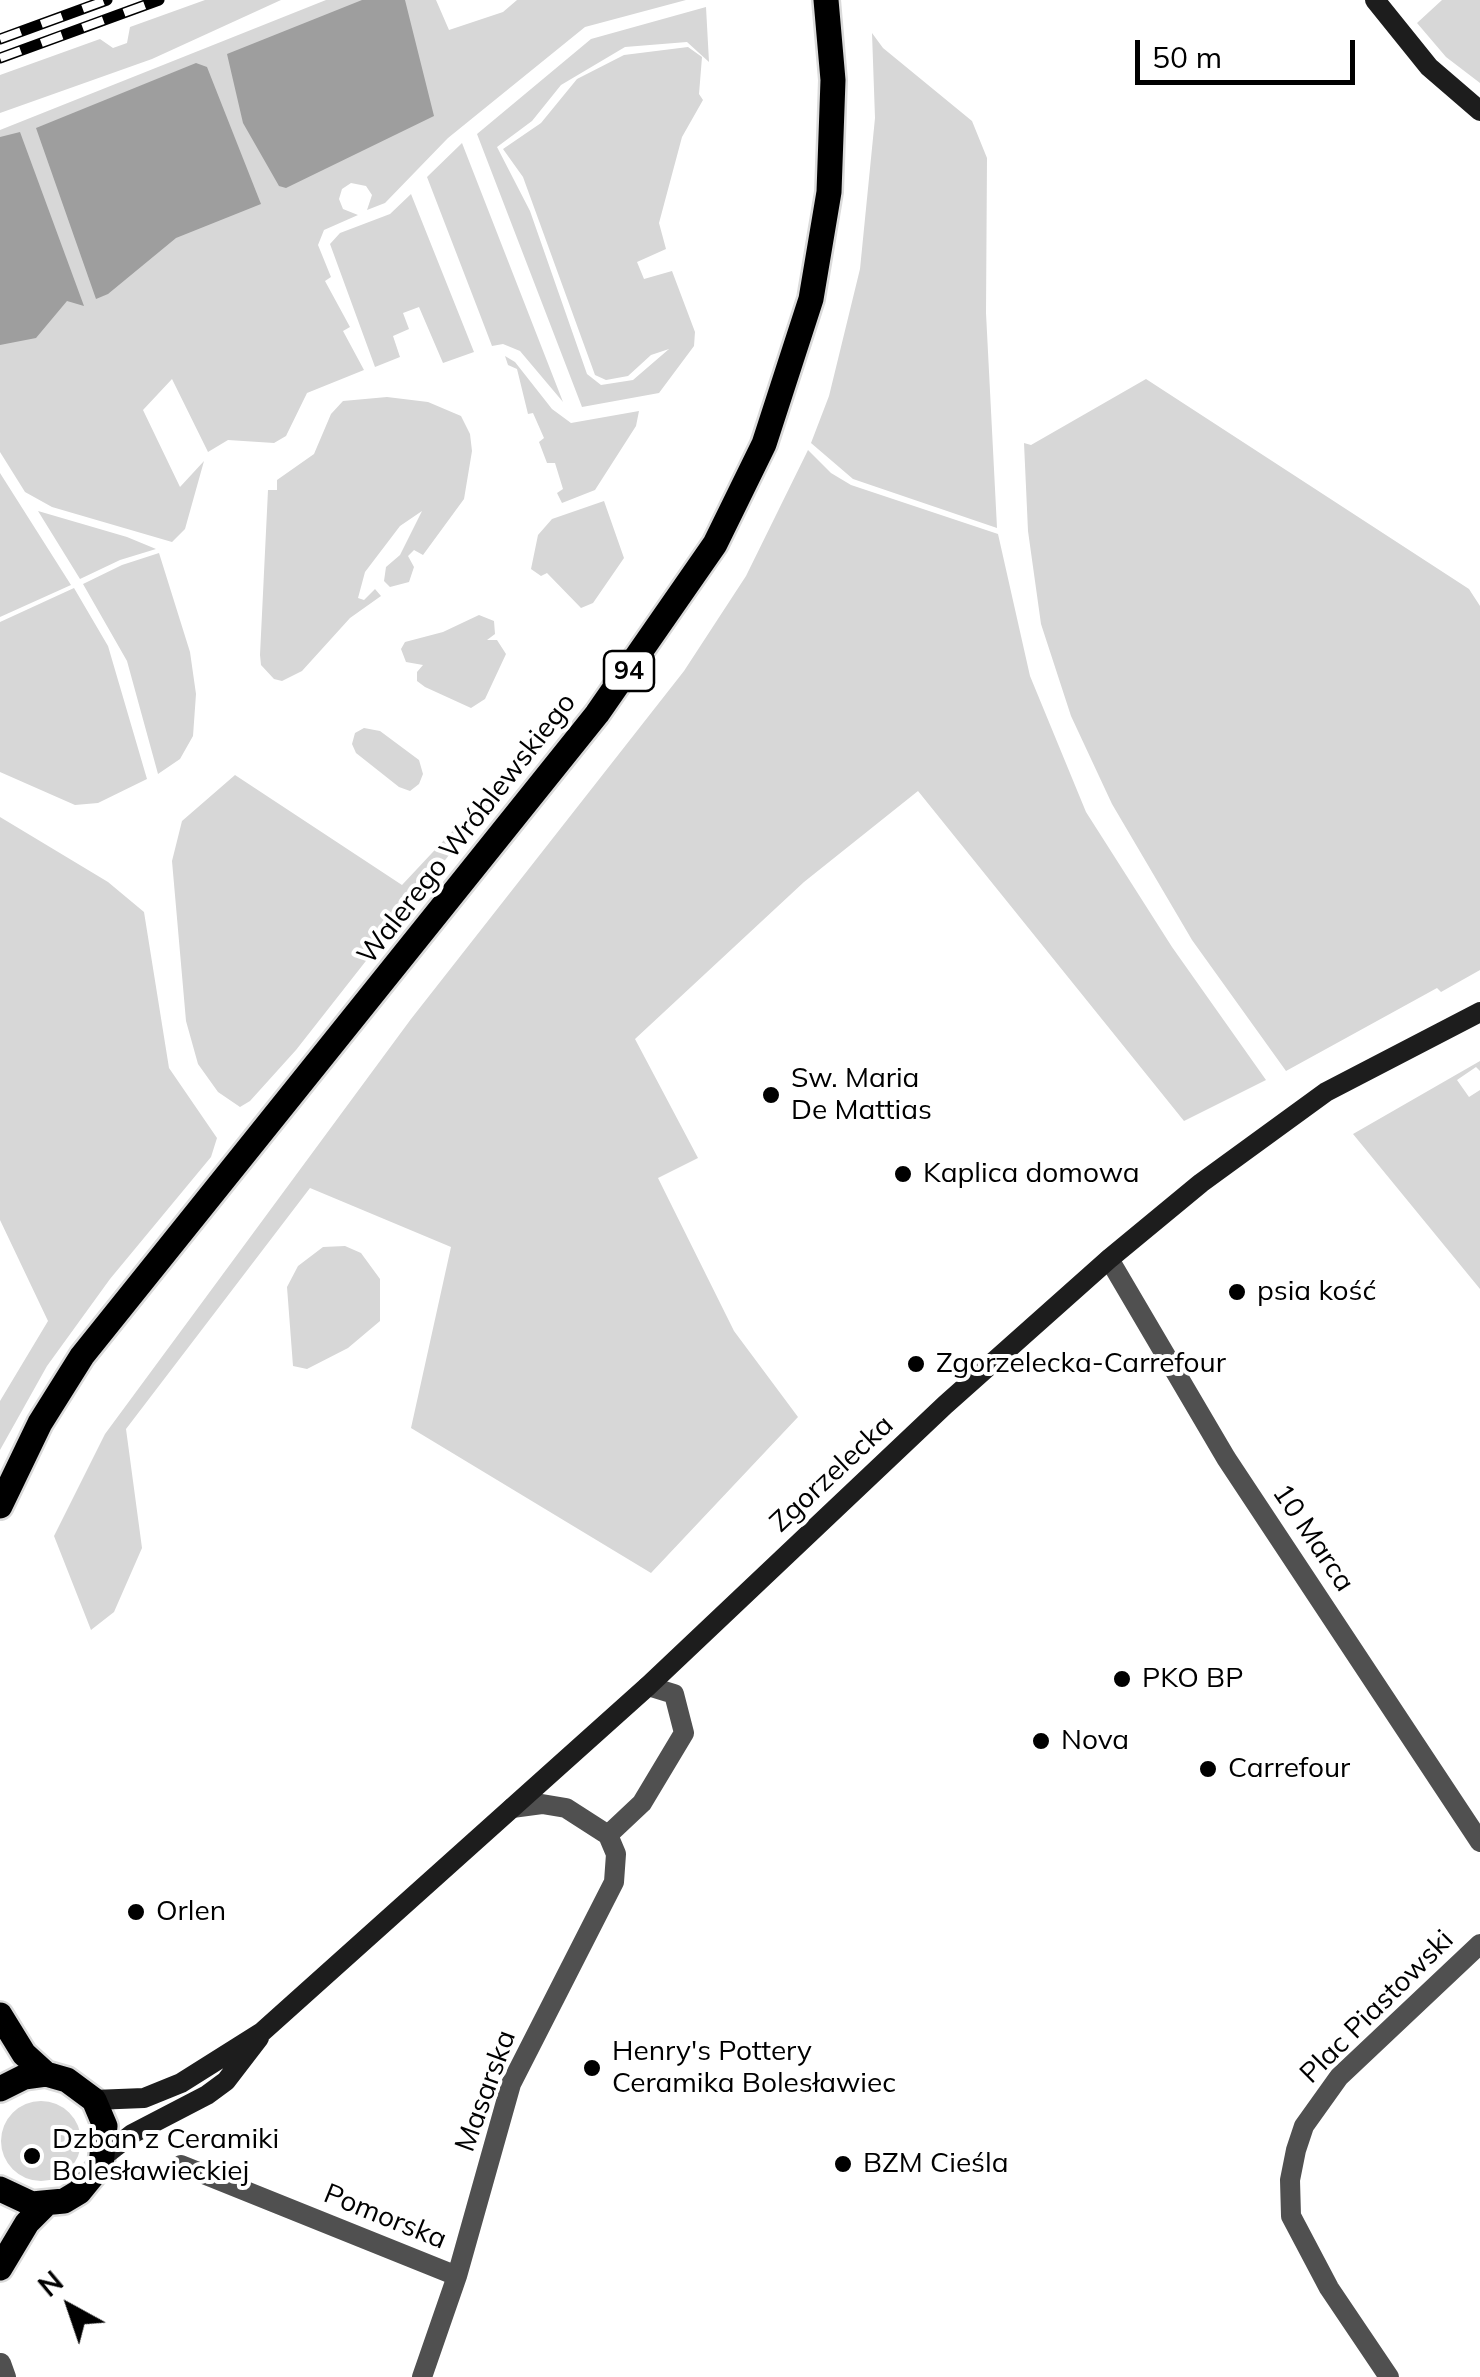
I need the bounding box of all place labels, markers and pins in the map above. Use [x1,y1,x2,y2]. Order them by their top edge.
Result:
place label: Sw. Maria De Mattias [791,1062,932,1128]
marker: Sw. Maria De Mattias [760,1084,782,1106]
place label: Kaplica domowa [923,1157,1140,1191]
marker: Kaplica domowa [892,1163,914,1185]
place label: psia kość [1257,1275,1376,1309]
marker: psia kość [1226,1281,1248,1303]
place label: Zgorzelecka-Carrefour [936,1347,1226,1381]
marker: Zgorzelecka-Carrefour [905,1353,927,1375]
place label: PKO BP [1142,1662,1243,1696]
marker: PKO BP [1111,1668,1133,1690]
place label: Nova [1061,1724,1129,1758]
marker: Nova [1030,1730,1052,1752]
place label: Carrefour [1228,1752,1350,1786]
marker: Carrefour [1197,1758,1219,1780]
place label: Orlen [156,1895,226,1929]
marker: Orlen [125,1901,147,1923]
place label: Henry's Pottery Ceramika Bolesławiec [612,2035,896,2101]
marker: Henry's Pottery Ceramika Bolesławiec [581,2057,603,2079]
place label: Dzban z Ceramiki Bolesławieckiej [52,2123,279,2189]
marker: Dzban z Ceramiki Bolesławieckiej [21,2145,43,2167]
place label: BZM Cieśla [863,2147,1008,2181]
marker: BZM Cieśla [832,2153,854,2175]

